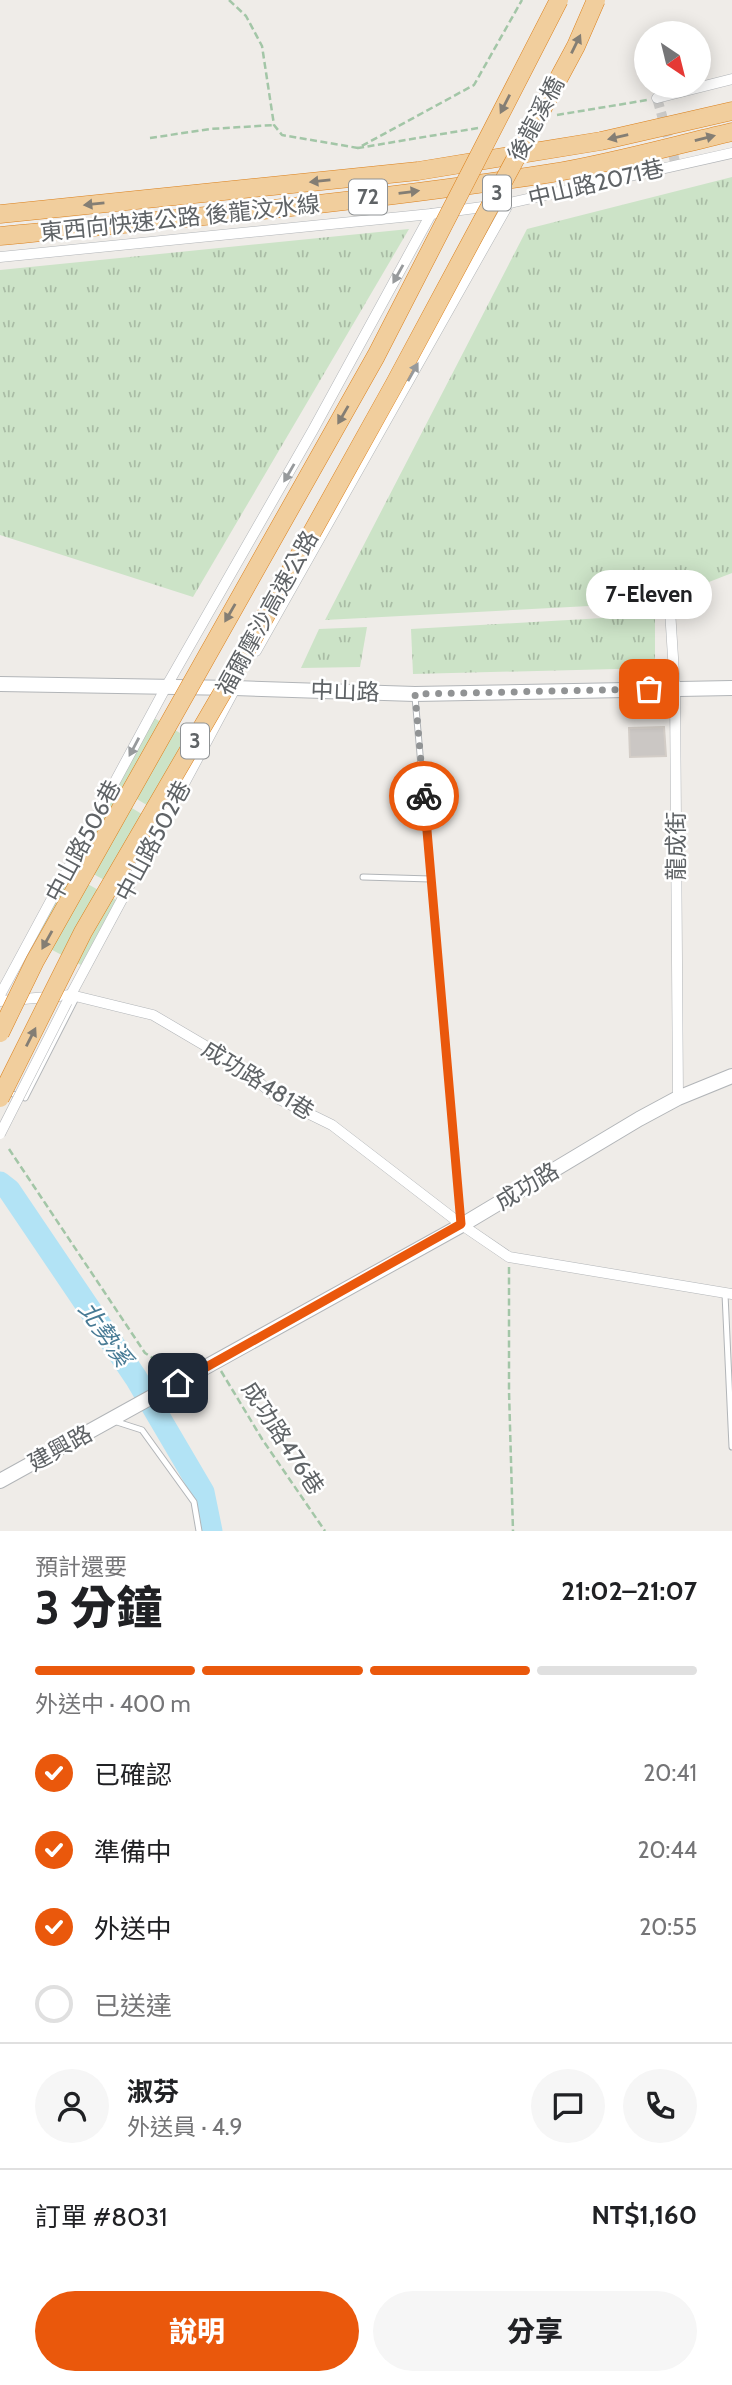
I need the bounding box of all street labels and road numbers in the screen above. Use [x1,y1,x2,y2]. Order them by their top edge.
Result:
street label: 後龍溪橋 [502,72,570,166]
street label: 中山路2071巷 [525,154,667,212]
road number: 3 [483,176,511,210]
road number: 72 [349,180,387,214]
street label: 東西向快速公路 後龍汶水線 [39,189,321,247]
street label: 福爾摩沙高速公路 [210,526,324,700]
street label: 中山路 [310,676,380,706]
road number: 3 [181,724,209,758]
street label: 中山路506巷 [39,775,127,907]
street label: 中山路502巷 [110,776,196,906]
street label: 龍成街 [662,812,690,881]
street label: 成功路481巷 [197,1035,319,1125]
street label: 成功路 [490,1156,564,1216]
street label: 成功路476巷 [236,1376,330,1500]
street label: 建興路 [23,1419,97,1477]

